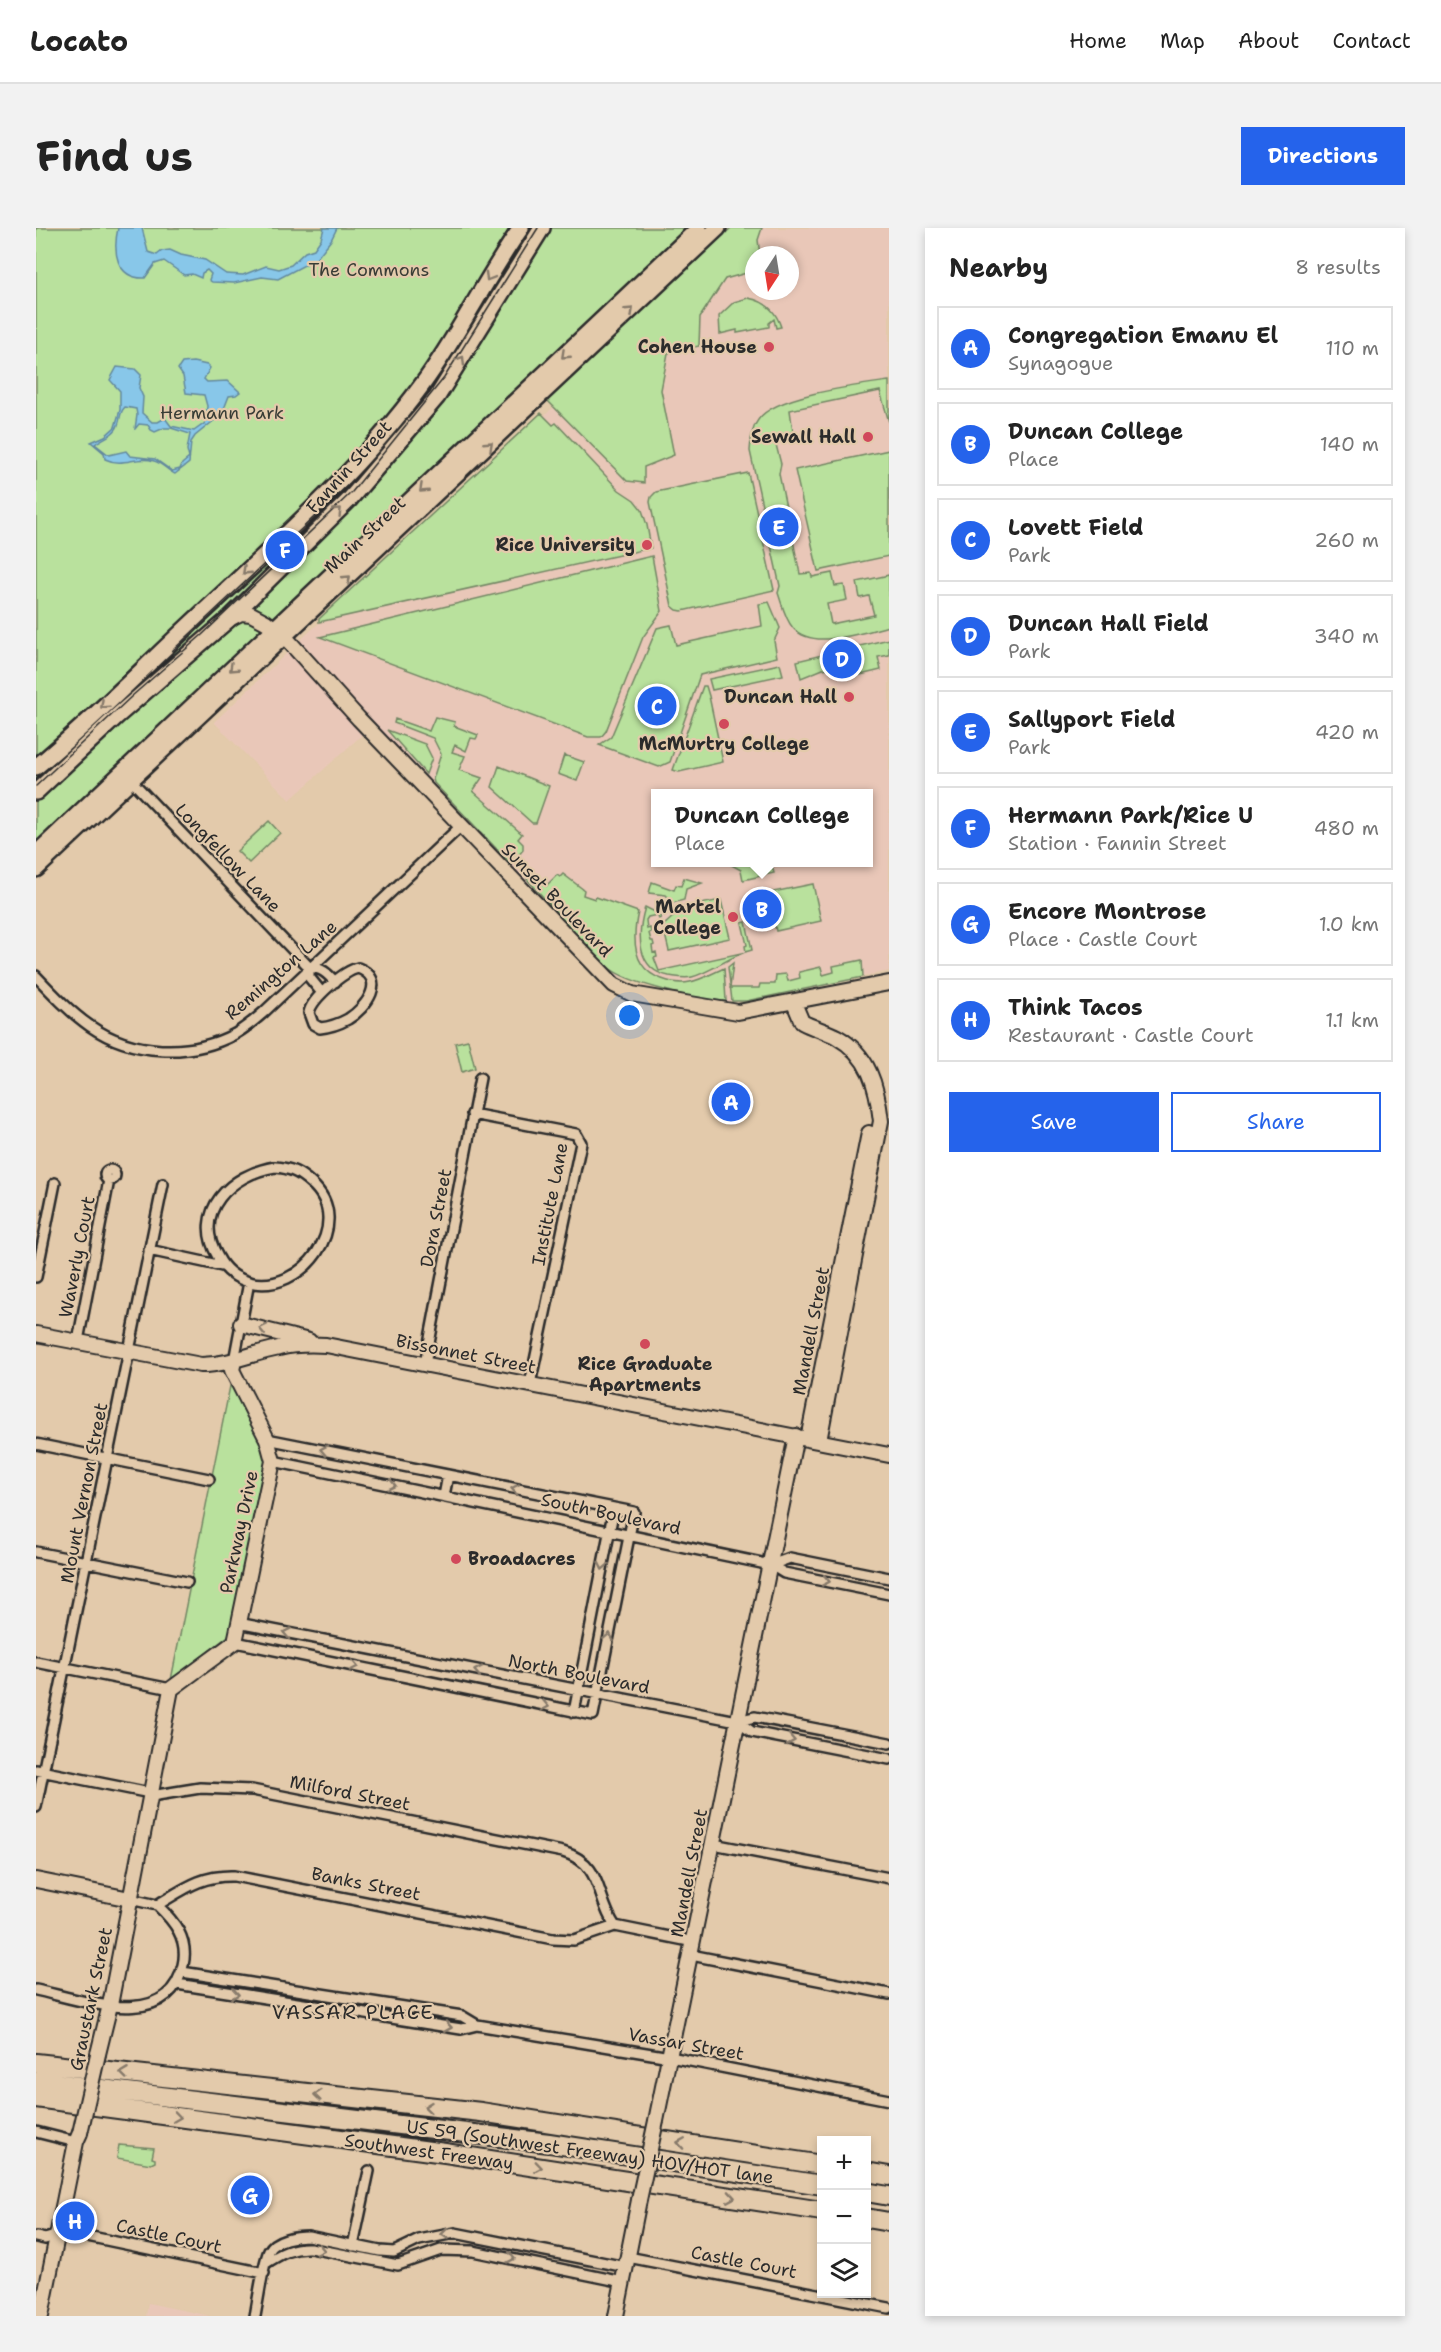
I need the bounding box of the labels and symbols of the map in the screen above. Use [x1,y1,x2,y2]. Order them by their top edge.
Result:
north arrow [745,246,799,300]
park label: The Commons [309,258,429,282]
one-way arrow [485,271,497,281]
one-way arrow [624,307,634,318]
place label: Cohen House [638,335,757,359]
marker: Cohen House [762,340,776,354]
one-way arrow [562,347,573,358]
one-way arrow [454,356,466,366]
park label: Hermann Park [160,401,284,425]
street label: Fannin Street [301,415,397,519]
place label: Sewall Hall [751,425,856,449]
marker: Sewall Hall [861,430,875,444]
one-way arrow [482,441,492,452]
one-way arrow [420,481,431,492]
street label: Main Street [319,491,411,579]
pin: E [760,504,798,550]
one-way arrow [331,507,342,518]
pin: F [266,528,304,572]
place label: Rice University [495,533,635,557]
marker: Rice University [640,538,654,552]
one-way arrow [242,564,253,575]
one-way arrow [340,575,351,586]
pin: D [822,636,862,682]
one-way arrow [229,661,240,672]
pin: C [638,684,676,728]
place label: Duncan Hall [724,685,837,709]
marker: Duncan Hall [842,690,856,704]
one-way arrow [100,698,110,709]
marker: McMurtry College [717,717,731,731]
place label: McMurtry College [639,732,809,756]
street label: Longfellow Lane [170,798,286,918]
street label: Sunset Boulevard [496,838,618,962]
pin: B [742,886,782,932]
place label: Martel College [653,895,721,940]
marker: Martel College [726,910,740,924]
street label: Remington Lane [220,915,342,1025]
your location [615,1001,644,1030]
pin: A [712,1080,750,1124]
street label: Institute Lane [526,1140,574,1268]
street label: Dora Street [415,1167,457,1269]
street label: Waverly Court [53,1194,101,1320]
street label: Mandell Street [787,1264,835,1397]
one-way arrow [258,1323,268,1336]
street label: Bissonnet Street [394,1329,538,1379]
marker: Rice Graduate Apartments [638,1337,652,1351]
place label: Rice Graduate Apartments [577,1352,713,1397]
street label: Mount Vernon Street [55,1400,113,1585]
one-way arrow [319,1444,329,1457]
street label: Parkway Drive [214,1468,264,1596]
one-way arrow [387,1478,397,1491]
one-way arrow [510,1483,520,1496]
street label: South Boulevard [539,1487,683,1541]
place label: Broadacres [468,1547,576,1571]
marker: Broadacres [449,1552,463,1566]
one-way arrow [597,1561,610,1571]
one-way arrow [821,1574,831,1587]
one-way arrow [282,1627,292,1640]
one-way arrow [602,1632,615,1642]
street label: North Boulevard [506,1649,652,1699]
one-way arrow [348,1659,358,1672]
one-way arrow [473,1665,483,1678]
one-way arrow [539,1698,549,1711]
one-way arrow [786,1733,796,1746]
street label: Milford Street [288,1770,413,1816]
street label: Mandell Street [665,1806,713,1939]
street label: Banks Street [309,1862,423,1906]
street label: Graustark Street [64,1925,118,2073]
one-way arrow [230,1988,240,2000]
district label: VASSAR PLACE [272,1999,434,2025]
one-way arrow [443,2020,453,2033]
street label: Vassar Street [626,2022,746,2066]
one-way arrow [120,2068,129,2080]
one-way arrow [313,2089,322,2102]
one-way arrow [424,2101,433,2114]
one-way arrow [173,2110,182,2122]
street label: US 59 (Southwest Freeway) HOV/HOT lane [405,2114,775,2190]
street label: Southwest Freeway [343,2128,515,2176]
one-way arrow [676,2138,685,2150]
one-way arrow [534,2161,543,2173]
pin: G [230,2172,270,2218]
one-way arrow [727,2191,736,2203]
pin: H [56,2198,94,2244]
street label: Castle Court [114,2213,224,2259]
one-way arrow [440,2228,449,2240]
street label: Castle Court [689,2240,799,2284]
one-way arrow [315,2243,325,2256]
one-way arrow [505,2251,515,2264]

